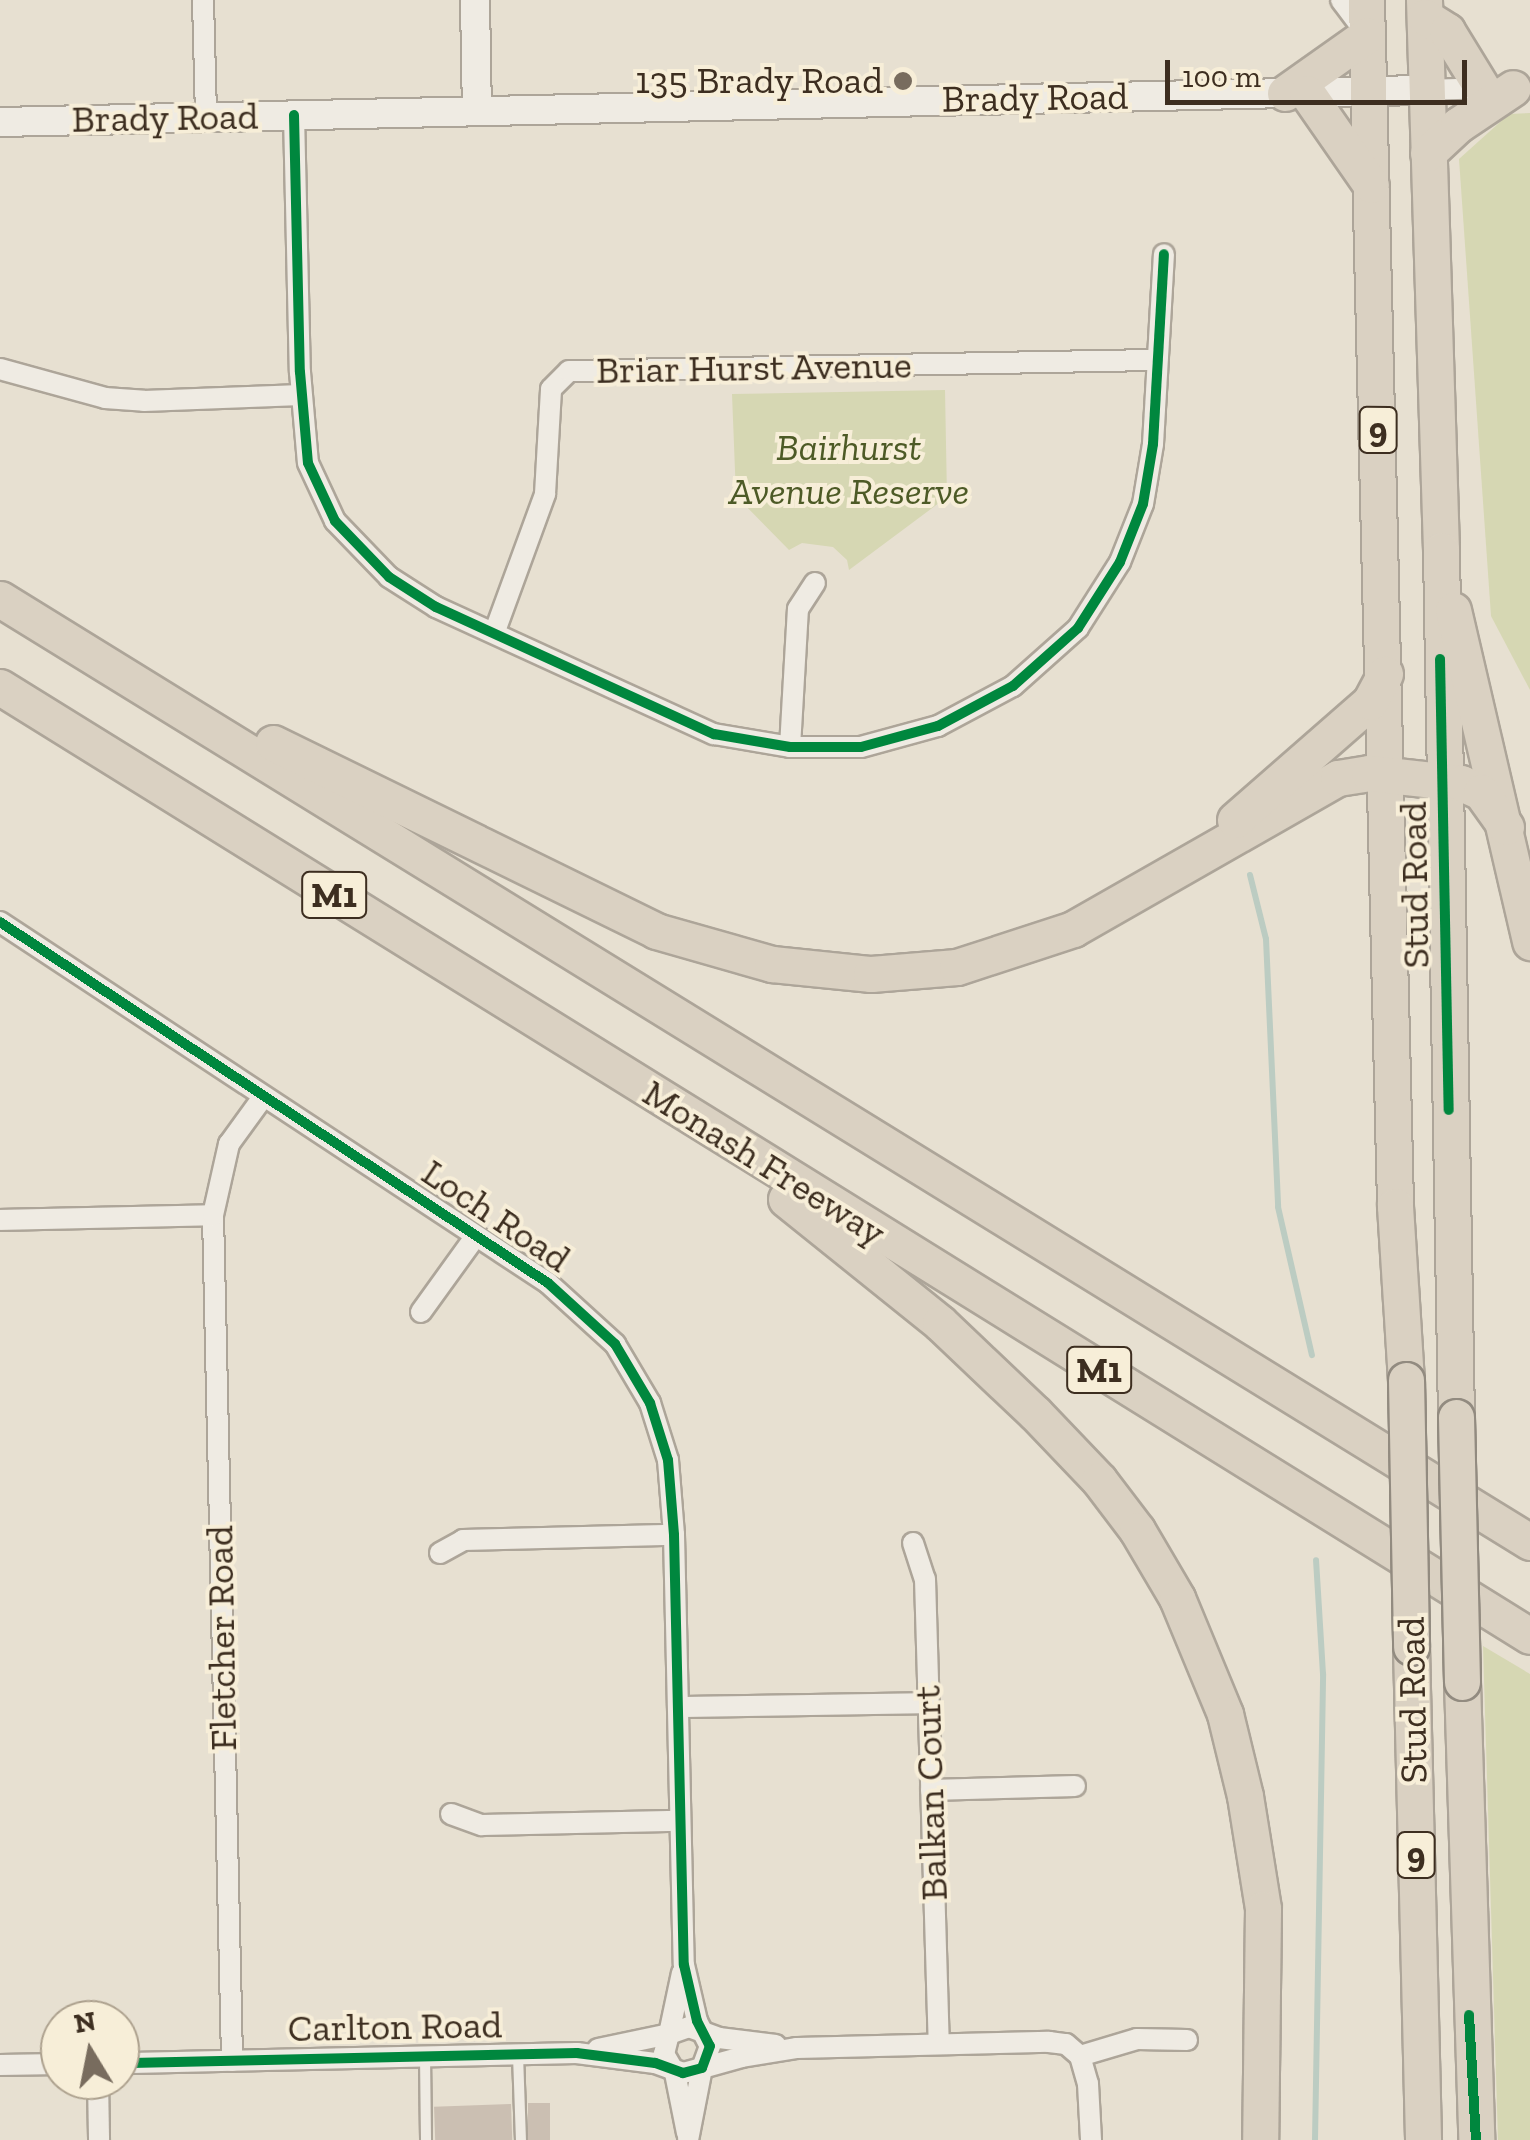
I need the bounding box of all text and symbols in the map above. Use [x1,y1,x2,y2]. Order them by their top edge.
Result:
scale bar [1170,40,1472,102]
place label: 135 Brady Road [634,58,883,104]
text: 100 m [1182,59,1261,95]
marker: 135 Brady Road [892,70,914,92]
street label: Brady Road [941,74,1129,122]
street label: Brady Road [71,94,259,142]
street label: Briar Hurst Avenue [595,342,913,394]
road number: 9 [1358,400,1398,460]
park label: Bairhurst Avenue Reserve [729,425,969,514]
street label: Stud Road [1391,801,1439,969]
road number: M1 [299,865,369,925]
street label: Monash Freeway [634,1070,894,1256]
street label: Loch Road [413,1150,579,1282]
road number: M1 [1064,1340,1134,1400]
street label: Fletcher Road [197,1524,247,1752]
street label: Stud Road [1389,1616,1437,1784]
street label: Balkan Court [904,1685,958,1901]
road number: 9 [1396,1825,1436,1885]
north arrow [40,2000,140,2100]
street label: Carlton Road [287,2002,503,2052]
text: N [72,2004,98,2040]

